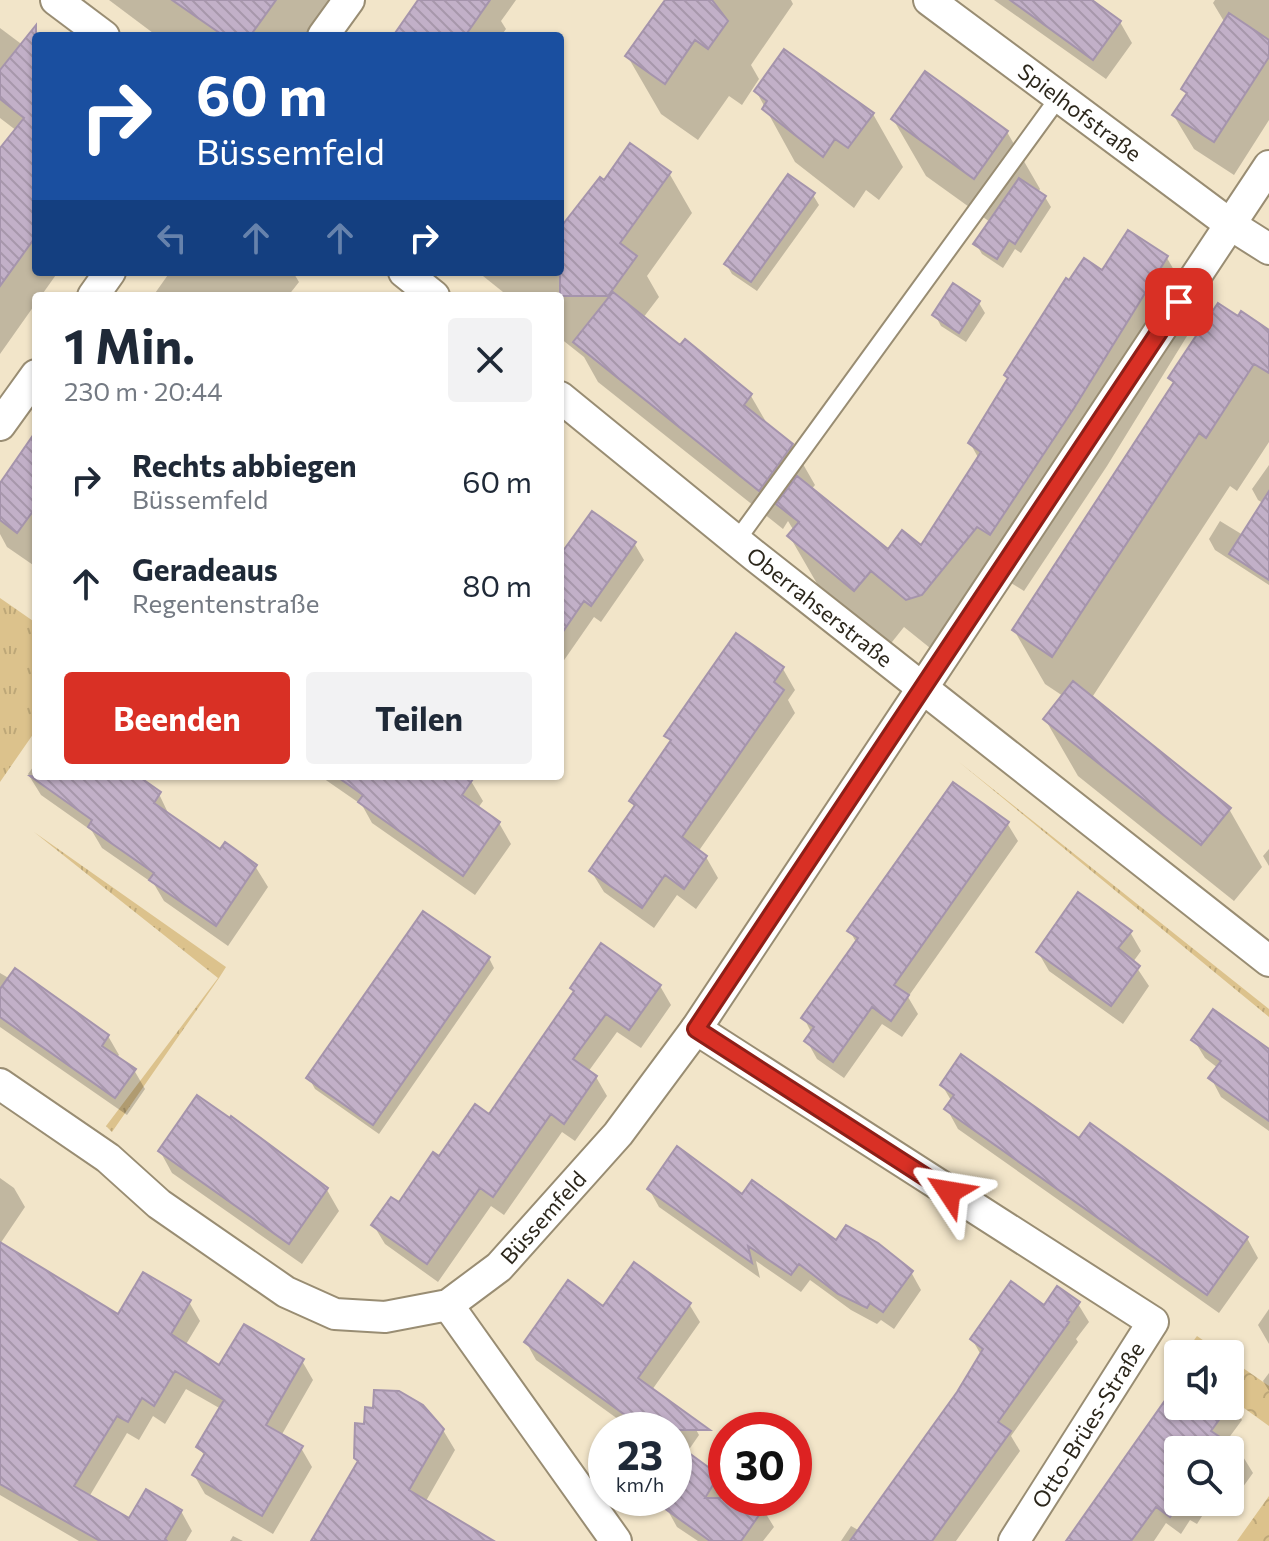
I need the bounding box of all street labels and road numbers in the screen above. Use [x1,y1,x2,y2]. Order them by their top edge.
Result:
street label: Spielhofstraße [1013,57,1147,167]
street label: Oberrahserstraße [742,541,898,672]
street label: Büssemfeld [494,1165,591,1269]
street label: Otto-Brües-Straße [1025,1337,1150,1513]

